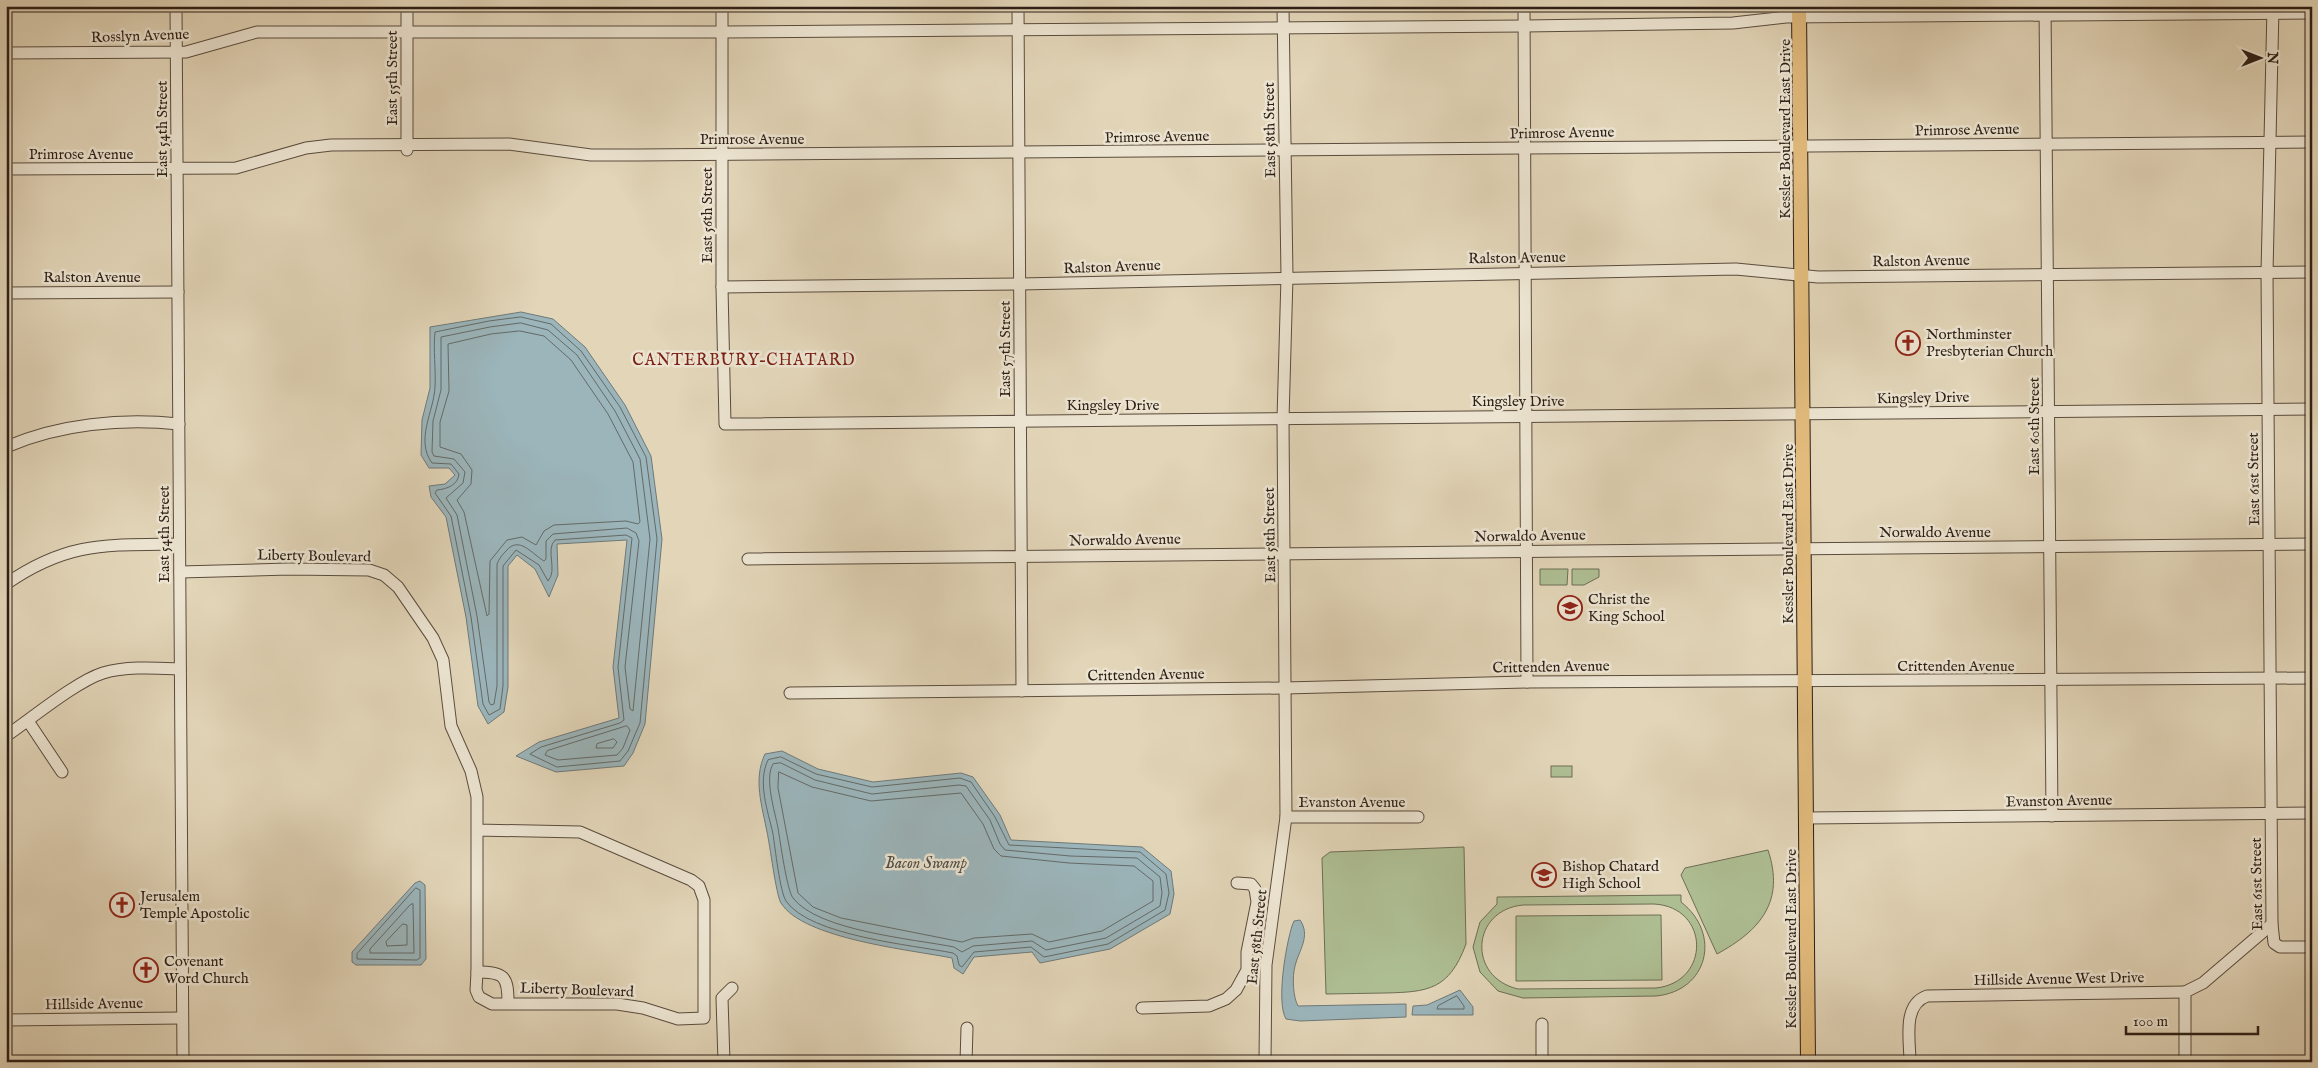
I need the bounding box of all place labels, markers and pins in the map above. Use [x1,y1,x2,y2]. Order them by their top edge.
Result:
place label: Northminster Presbyterian Church [1926,325,2053,361]
church icon: Northminster Presbyterian Church [1895,330,1921,356]
place label: Christ the King School [1588,590,1665,626]
school or university icon: Christ the King School [1557,595,1583,621]
place label: Bishop Chatard High School [1562,857,1660,893]
school or university icon: Bishop Chatard High School [1531,862,1557,888]
place label: Jerusalem Temple Apostolic [138,887,250,923]
church icon: Jerusalem Temple Apostolic [109,892,135,918]
place label: Covenant Word Church [164,952,249,988]
church icon: Covenant Word Church [133,957,159,983]

